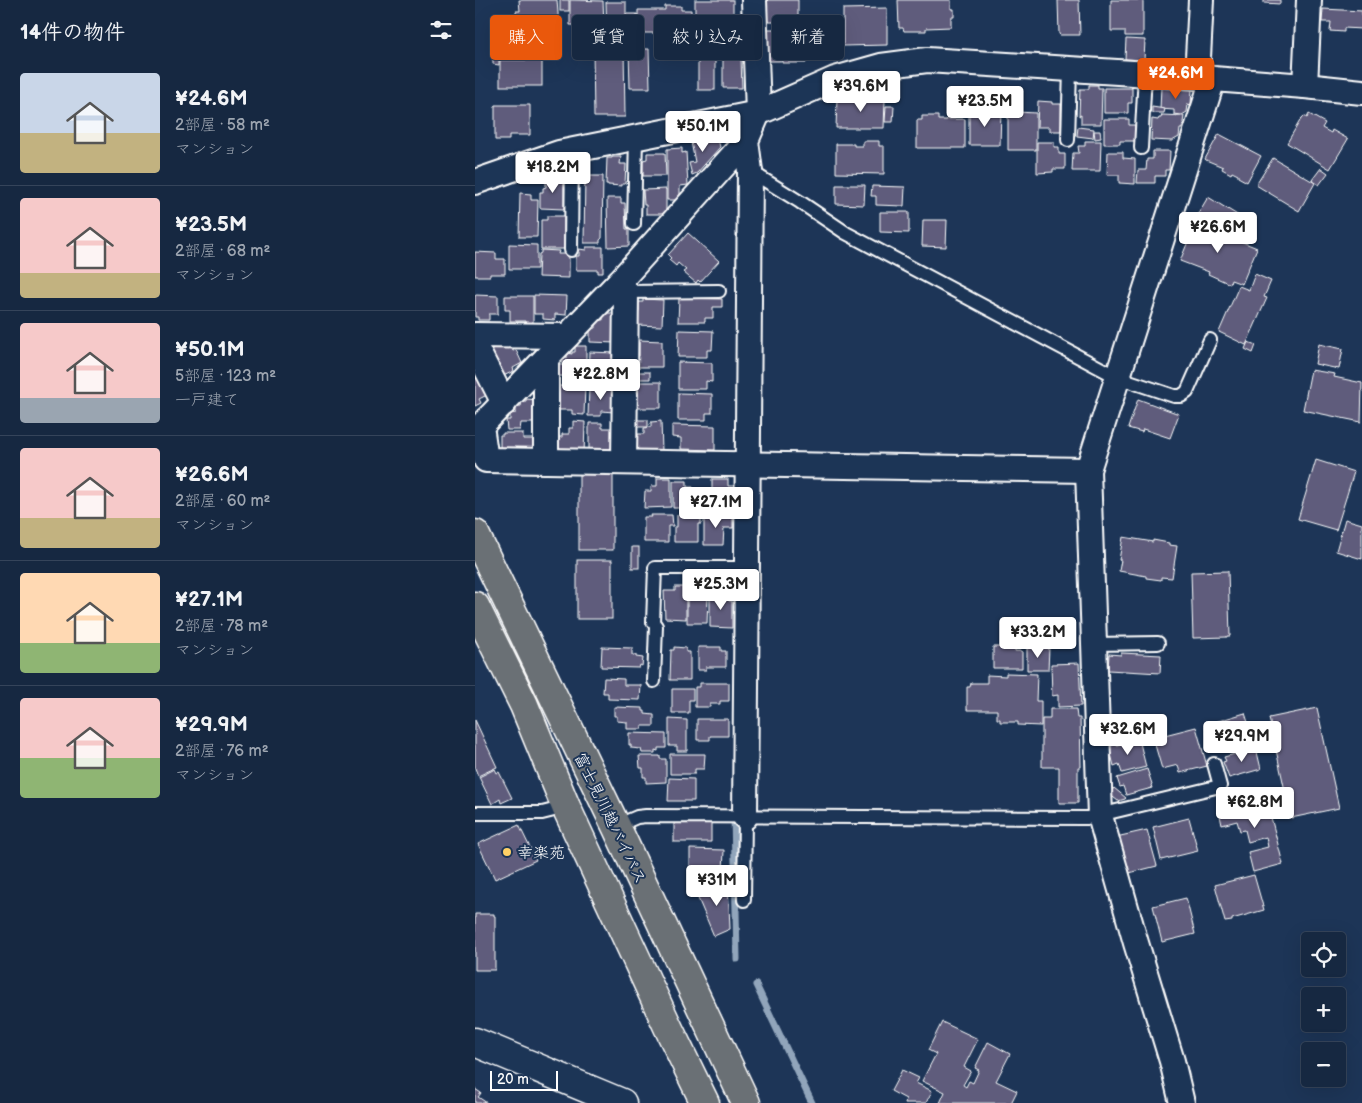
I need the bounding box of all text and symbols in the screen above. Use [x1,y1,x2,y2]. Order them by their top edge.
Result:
chip: 購入 [490,15,562,60]
chip: 賃貸 [572,15,644,60]
chip: 絞り込み [654,15,762,60]
chip: 新着 [772,15,844,60]
icon: filters [427,16,455,44]
text: 14件の物件 [20,20,125,45]
pin: ¥24.6M [1135,58,1217,100]
text: ¥24.6M [1148,64,1204,83]
pin: ¥39.6M [820,70,902,113]
text: ¥39.6M [833,77,889,96]
text: ¥24.6M [175,86,248,111]
pin: ¥23.5M [944,86,1026,128]
text: ¥23.5M [958,92,1012,111]
icon: home [60,93,120,153]
pin: ¥50.1M [662,110,744,153]
text: 2部屋 · 58 m² [175,116,270,135]
text: ¥50.1M [676,117,730,136]
text: マンション [175,140,254,159]
pin: ¥18.2M [512,152,594,194]
text: ¥18.2M [526,158,580,177]
text: ¥23.5M [175,212,247,237]
pin: ¥26.6M [1177,212,1259,254]
icon: home [60,218,120,278]
text: ¥26.6M [1190,218,1246,237]
text: 2部屋 · 68 m² [175,242,270,261]
text: マンション [175,266,254,285]
text: ¥50.1M [175,337,245,362]
icon: home [60,343,120,403]
pin: ¥22.8M [560,358,642,401]
text: ¥22.8M [573,365,629,384]
text: 5部屋 · 123 m² [175,367,276,386]
text: 一戸建て [175,391,239,410]
text: ¥26.6M [175,462,249,487]
icon: home [60,468,120,528]
pin: ¥27.1M [675,486,757,529]
text: 2部屋 · 60 m² [175,492,271,511]
text: ¥27.1M [690,493,742,512]
text: マンション [175,516,254,535]
pin: ¥25.3M [680,568,762,611]
text: ¥25.3M [693,575,749,594]
text: ¥27.1M [175,587,243,612]
icon: home [60,593,120,653]
pin: ¥33.2M [997,616,1079,659]
text: 2部屋 · 78 m² [175,617,268,636]
text: ¥33.2M [1010,623,1066,642]
text: マンション [175,641,254,660]
text: ¥29.9M [175,712,248,737]
pin: ¥32.6M [1087,714,1169,756]
icon: home [60,718,120,778]
text: ¥32.6M [1100,720,1156,739]
pin: ¥29.9M [1201,720,1283,763]
text: ¥29.9M [1214,727,1270,746]
text: 2部屋 · 76 m² [175,742,269,761]
street label: 富士見川越バイパス [570,750,650,887]
text: マンション [175,766,254,785]
pin: ¥62.8M [1214,786,1296,829]
text: ¥62.8M [1227,793,1283,812]
place label: 幸楽苑 [517,844,565,863]
marker: 幸楽苑 [501,846,513,858]
pin: ¥31M [687,864,747,907]
text: ¥31M [697,871,737,890]
map controls [1301,932,1346,1087]
button: locate [1301,932,1346,977]
button: + [1301,987,1346,1032]
button: − [1301,1042,1346,1087]
scale bar [490,1068,557,1091]
text: 20 m [497,1071,529,1088]

